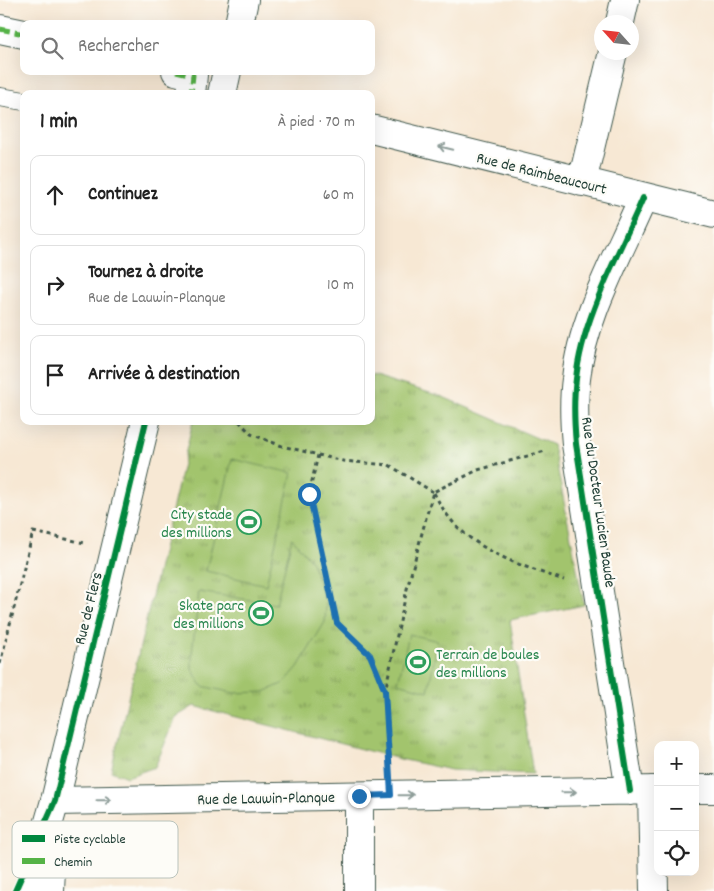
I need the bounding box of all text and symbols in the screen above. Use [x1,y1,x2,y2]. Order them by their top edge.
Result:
north arrow [594,15,639,60]
search box [20,20,375,75]
icon: search [38,34,66,62]
text: Rechercher [78,34,159,61]
text: 1 min [40,108,77,138]
text: À pied · 70 m [278,111,355,134]
one-way arrow [438,142,454,152]
street label: Rue de Raimbeaucourt [474,147,609,202]
icon: ahead [41,181,69,209]
text: Continuez [88,182,158,209]
text: 60 m [323,184,354,207]
text: Tournez à droite [88,260,203,287]
icon: right [41,271,69,299]
text: 10 m [327,274,354,297]
text: Rue de Lauwin-Planque [88,287,226,310]
icon: arrive [41,361,69,389]
text: Arrivée à destination [88,362,240,389]
street label: Rue du Docteur Lucien Baude [574,416,621,589]
route start [298,483,321,506]
place label: City stade des millions [161,504,232,545]
sports icon: City stade des millions [236,509,262,535]
street label: Rue de Flers [69,570,110,647]
place label: Skate parc des millions [173,595,244,636]
sports icon: Skate parc des millions [248,600,274,626]
place label: Terrain de boules des millions [436,644,540,685]
sports icon: Terrain de boules des millions [405,649,431,675]
map controls [654,741,699,876]
button: + [654,741,699,786]
route end [348,785,371,808]
button: − [654,786,699,831]
street label: Rue de Lauwin-Planque [197,787,335,812]
one-way arrow [560,787,577,797]
one-way arrow [398,790,414,800]
one-way arrow [96,796,112,805]
legend [12,821,178,878]
text: Piste cyclable [54,830,126,850]
button: locate [654,831,699,876]
text: Chemin [54,853,92,873]

